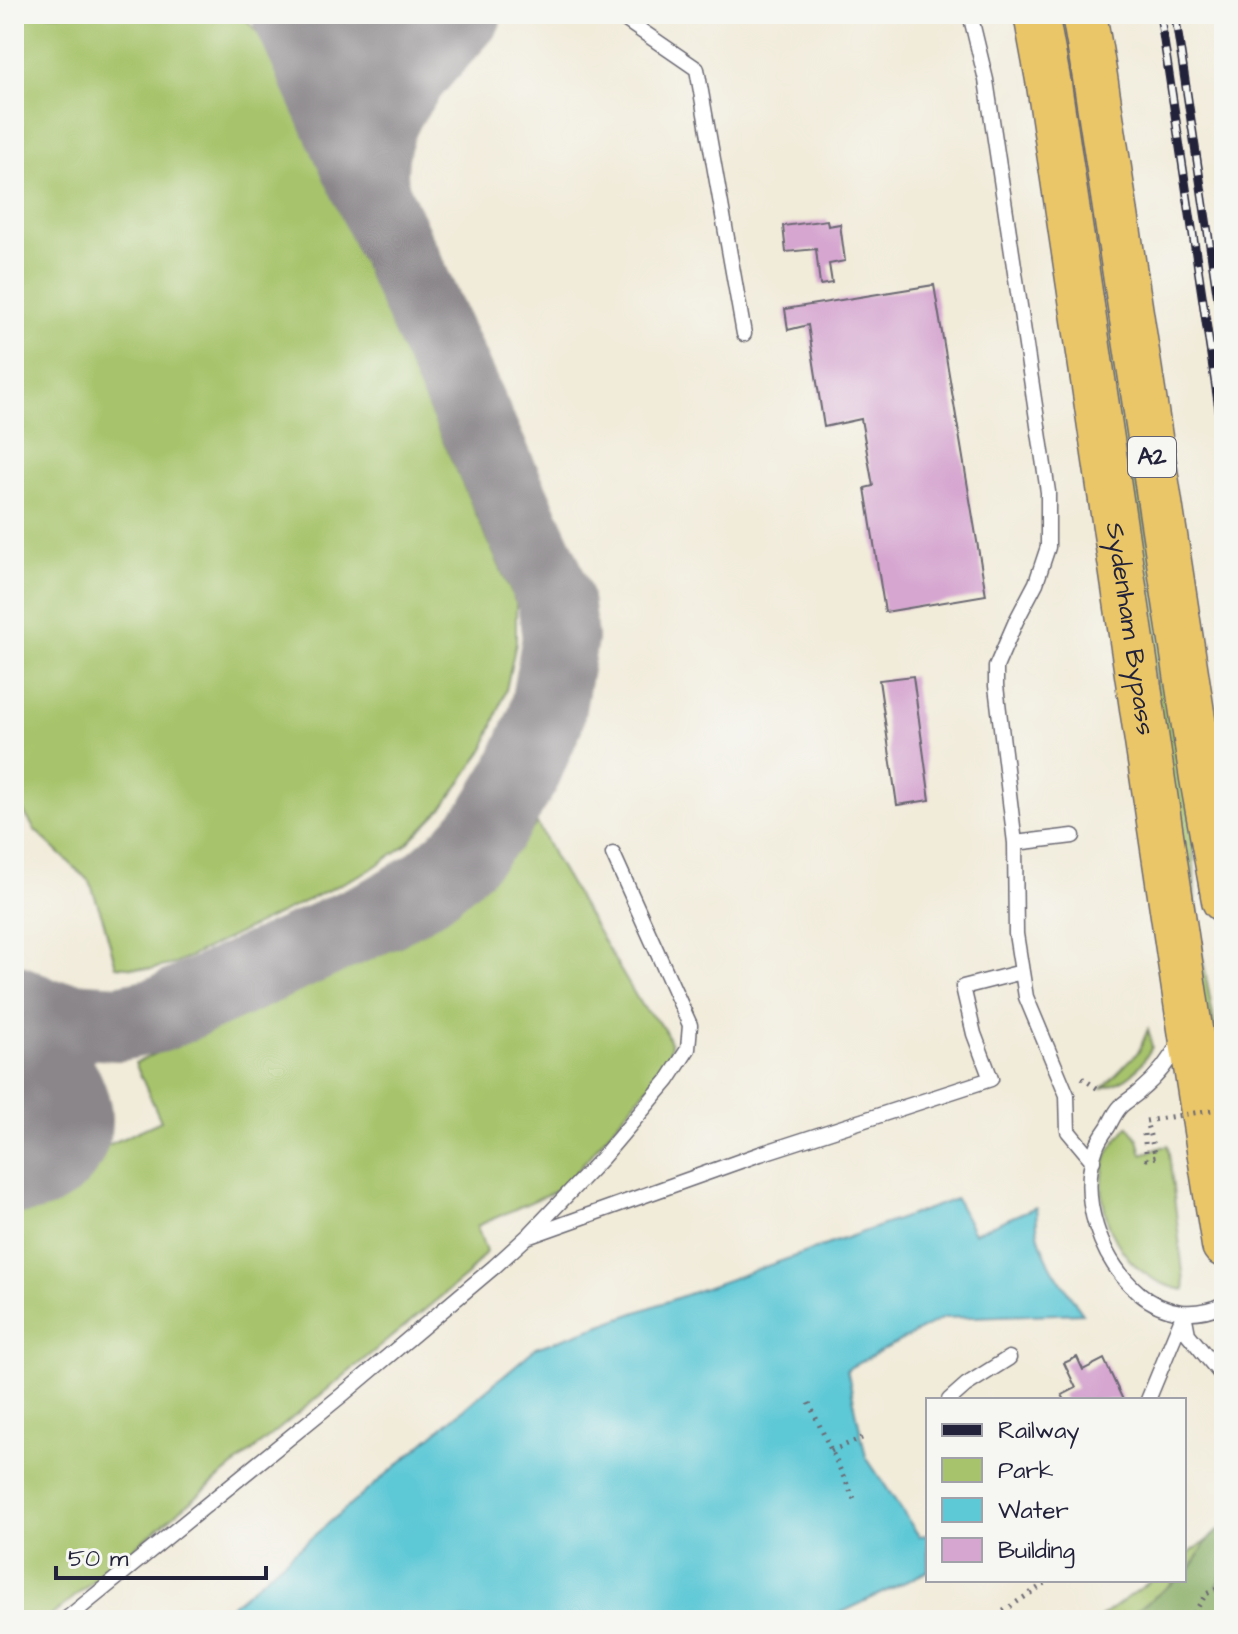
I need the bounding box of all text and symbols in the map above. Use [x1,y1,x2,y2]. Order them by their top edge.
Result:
road number: A2 [1128,437,1176,477]
street label: Sydenham Bypass [1097,520,1164,738]
legend [926,1398,1186,1582]
text: Railway [998,1414,1080,1449]
text: Park [998,1454,1054,1488]
text: Water [998,1494,1069,1528]
scale bar [56,1530,266,1580]
text: Building [998,1534,1075,1569]
text: 50 m [68,1542,129,1576]

